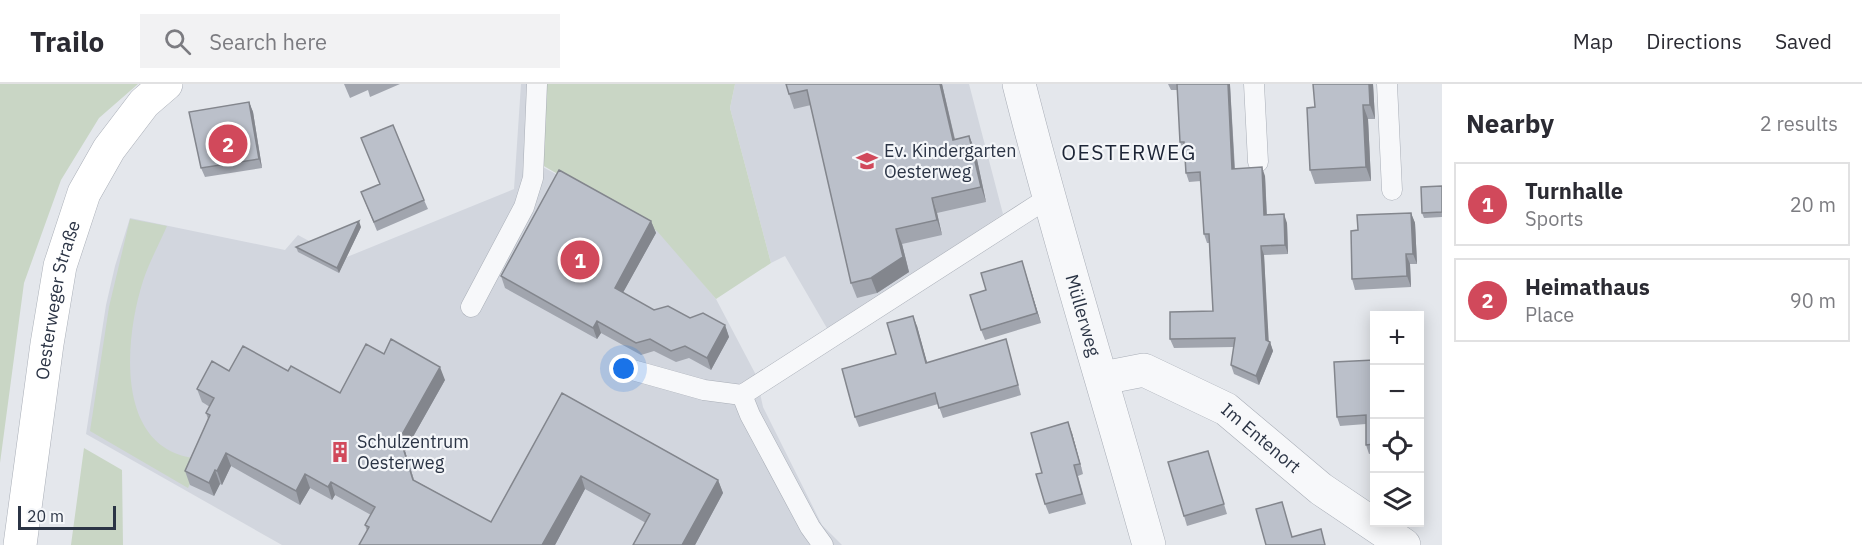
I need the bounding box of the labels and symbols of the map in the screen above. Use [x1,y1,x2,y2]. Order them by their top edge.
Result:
pin: 2 [208,122,248,166]
district label: OESTERWEG [1061,138,1197,166]
place label: Ev. Kindergarten Oesterweg [884,139,1016,183]
school or university icon: Ev. Kindergarten Oesterweg [855,149,879,173]
street label: Oesterweger Straße [30,217,85,381]
pin: 1 [560,238,600,282]
street label: Müllerweg [1060,272,1106,359]
your location [609,354,638,383]
street label: Im Entenort [1216,398,1306,478]
place label: Schulzentrum Oesterweg [357,430,469,474]
building icon: Schulzentrum Oesterweg [328,440,352,464]
scale bar [18,503,116,530]

